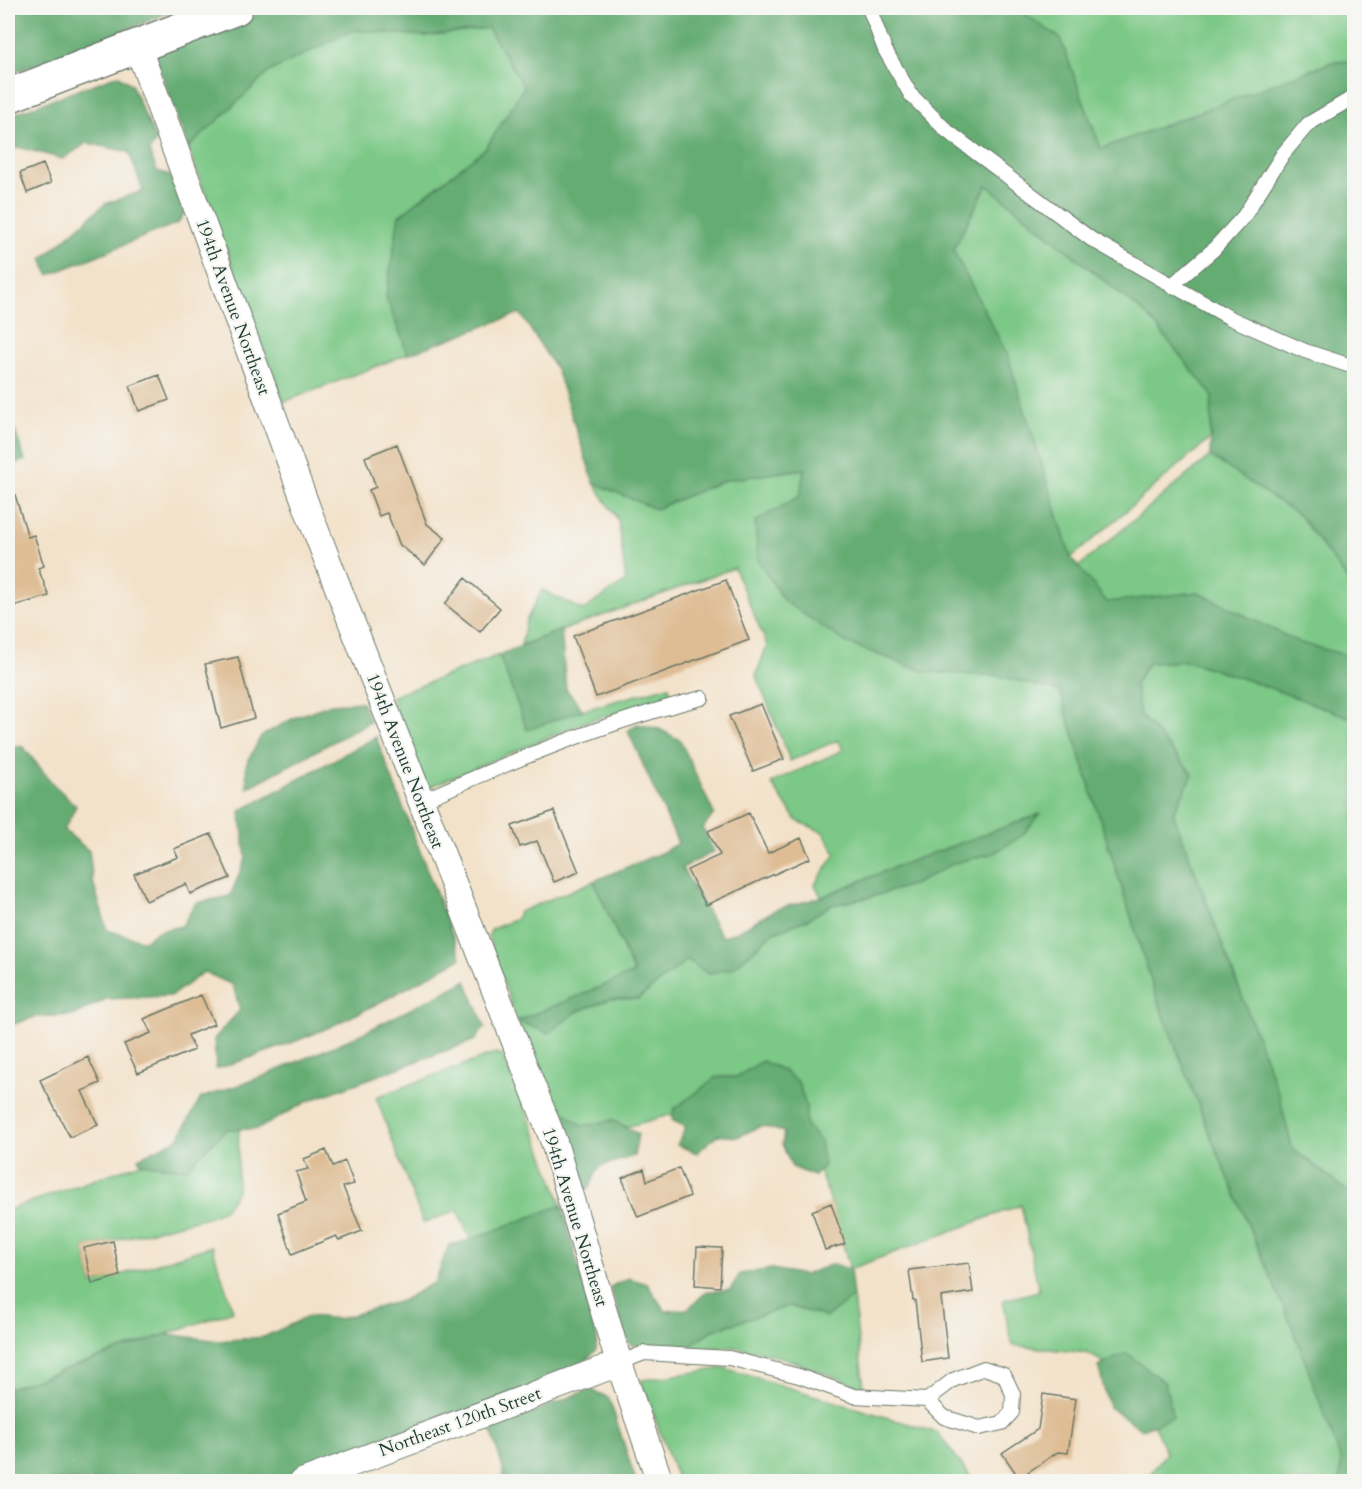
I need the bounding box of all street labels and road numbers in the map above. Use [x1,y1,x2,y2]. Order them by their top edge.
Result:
street label: 194th Avenue Northeast [189,215,277,399]
street label: 194th Avenue Northeast [360,670,450,853]
street label: 194th Avenue Northeast [536,1124,614,1310]
street label: Northeast 120th Street [375,1381,545,1463]

